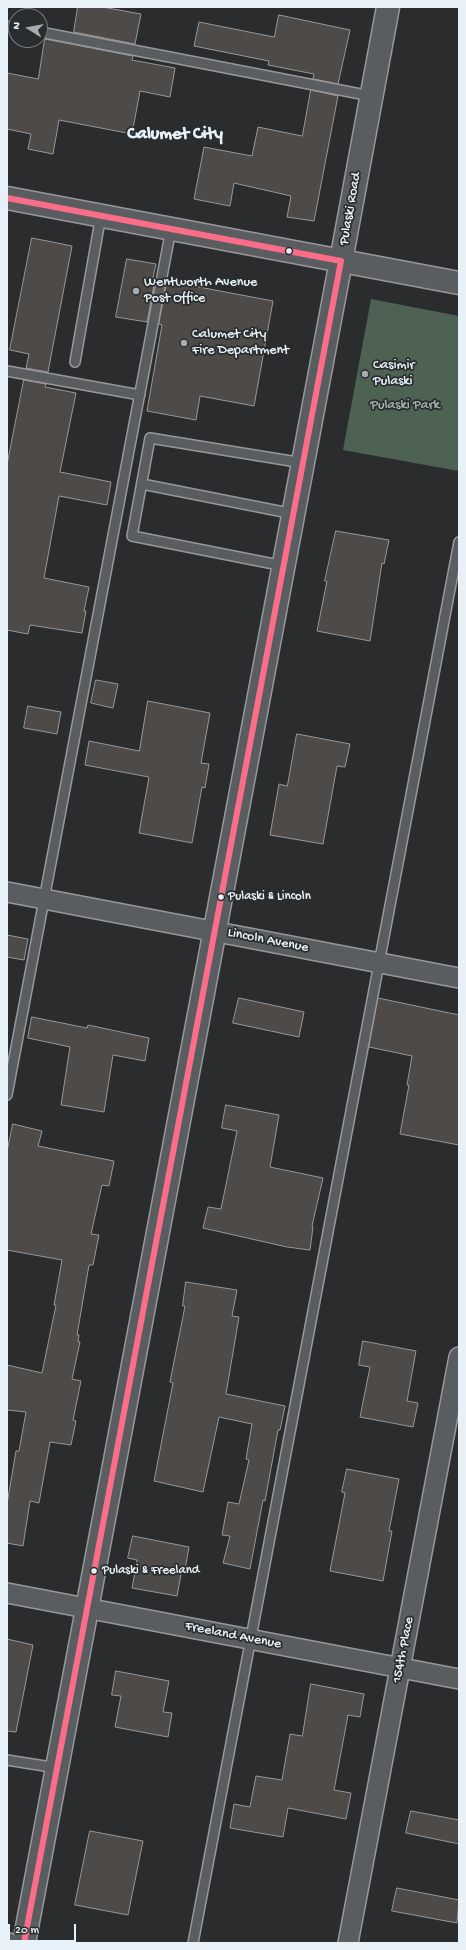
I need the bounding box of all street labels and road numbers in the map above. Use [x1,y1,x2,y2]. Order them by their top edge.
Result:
street label: Pulaski Road [336,171,366,247]
street label: Lincoln Avenue [226,925,310,957]
street label: 154th Place [389,1616,419,1684]
street label: Freeland Avenue [183,1618,283,1654]

